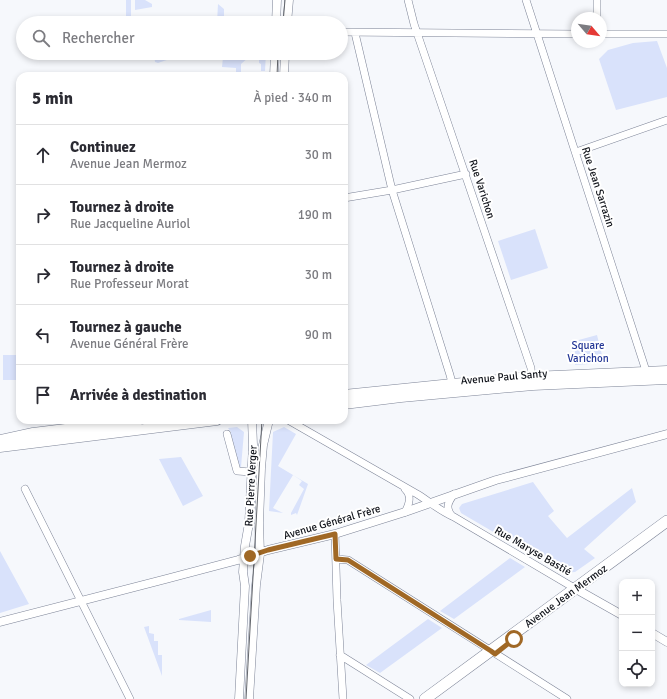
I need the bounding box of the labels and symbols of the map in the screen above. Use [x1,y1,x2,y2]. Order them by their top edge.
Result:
north arrow [571,12,607,48]
street label: Rue Jean Sarrazin [579,145,617,229]
street label: Rue Varichon [466,158,498,220]
park label: Square Varichon [567,339,609,365]
street label: Avenue Paul Santy [460,367,549,387]
street label: Rue Pierre Verger [242,445,260,527]
street label: Avenue Général Frère [282,502,382,542]
street label: Rue Maryse Bastié [492,524,574,578]
route end [241,547,259,565]
street label: Avenue Jean Mermoz [522,562,610,630]
route start [505,630,523,648]

